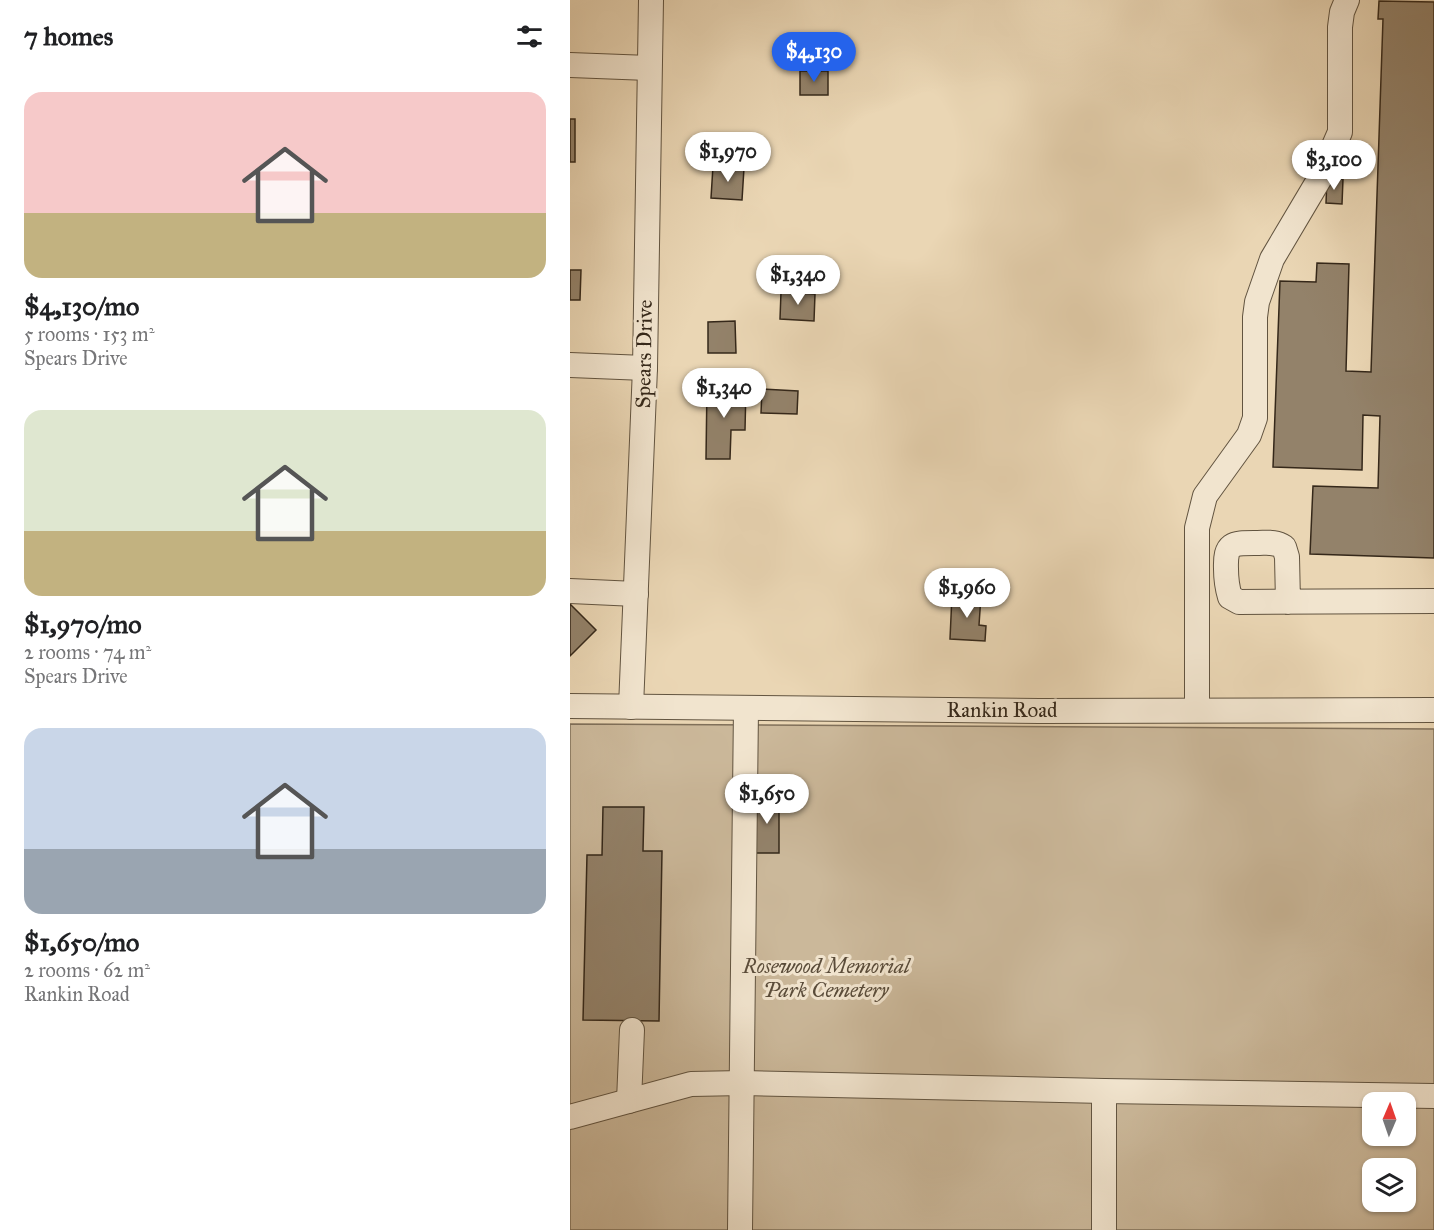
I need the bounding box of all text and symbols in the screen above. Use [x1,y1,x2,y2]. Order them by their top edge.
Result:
text: 7 homes [24,20,113,52]
icon: filters [513,20,546,53]
pin: $4,130 [765,32,863,83]
text: $4,130 [786,39,842,63]
icon: home [231,131,339,239]
pin: $1,970 [679,132,777,183]
text: $1,970 [699,139,757,163]
pin: $3,100 [1285,140,1383,191]
text: $3,100 [1306,147,1362,171]
pin: $1,340 [749,255,847,306]
text: $1,340 [770,262,826,286]
text: $4,130/mo [24,290,139,322]
street label: Spears Drive [630,299,658,409]
text: 5 rooms · 153 m² [24,322,154,346]
text: Spears Drive [24,346,128,370]
pin: $1,340 [675,368,773,419]
text: $1,340 [696,375,752,399]
icon: home [231,449,339,557]
pin: $1,960 [918,568,1016,619]
text: $1,960 [938,575,996,599]
text: $1,970/mo [24,608,141,640]
text: 2 rooms · 74 m² [24,640,151,664]
text: Spears Drive [24,664,128,688]
street label: Rankin Road [946,697,1058,723]
icon: home [231,767,339,875]
pin: $1,650 [718,774,816,825]
text: $1,650 [739,781,795,805]
text: $1,650/mo [24,926,139,958]
park label: Rosewood Memorial Park Cemetery [741,953,912,1003]
text: 2 rooms · 62 m² [24,958,150,982]
text: Rankin Road [24,982,130,1006]
north arrow [1362,1092,1416,1146]
map controls [1362,1092,1416,1212]
button: layers [1362,1158,1416,1212]

